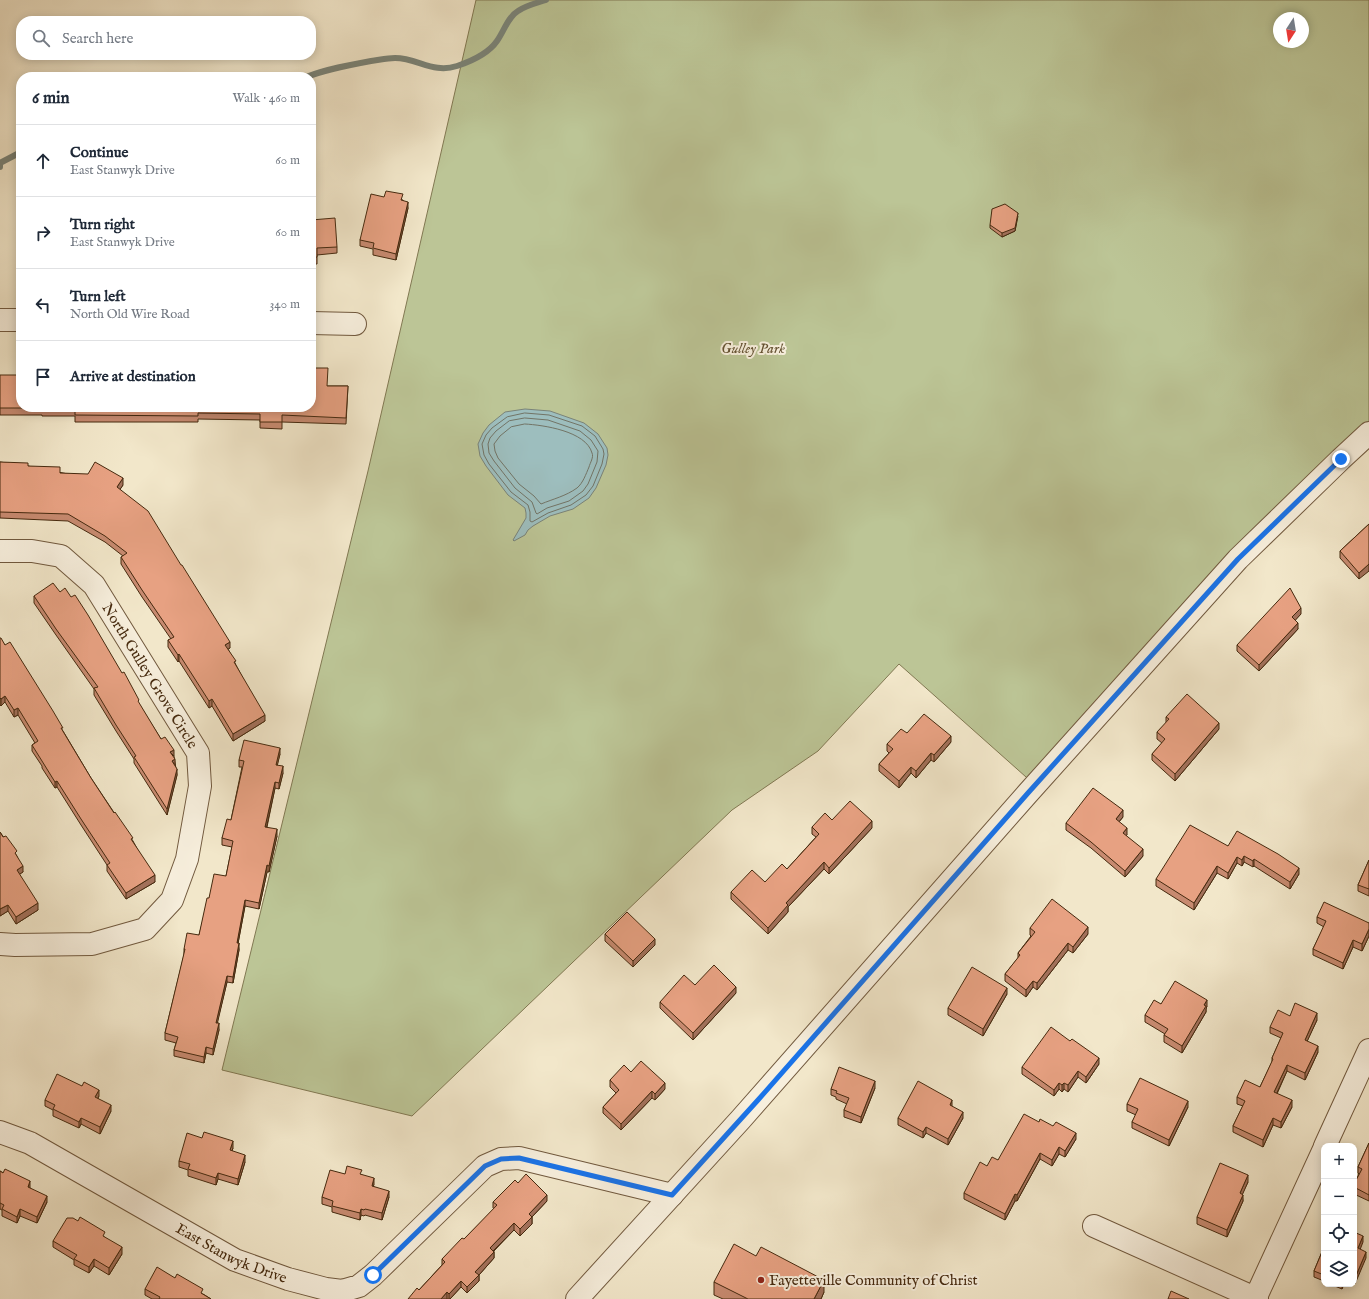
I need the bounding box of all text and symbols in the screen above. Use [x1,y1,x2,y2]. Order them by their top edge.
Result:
north arrow [1273,12,1309,48]
search box [16,16,316,60]
icon: search [30,27,52,49]
text: Search here [62,29,133,48]
text: 6 min [32,88,70,109]
text: Walk · 460 m [233,90,300,107]
text: Continue [70,143,128,162]
icon: ahead [32,150,54,172]
text: 60 m [275,152,300,169]
text: East Stanwyk Drive [70,162,175,179]
text: Turn right [70,215,135,234]
icon: right [32,222,54,244]
text: 60 m [275,224,300,241]
text: East Stanwyk Drive [70,234,175,251]
text: Turn left [70,287,126,306]
icon: left [32,294,54,316]
text: 340 m [270,296,300,313]
text: North Old Wire Road [70,306,190,323]
park label: Gulley Park [721,339,785,358]
icon: arrive [32,366,54,388]
text: Arrive at destination [70,367,196,386]
route end [1332,450,1350,468]
street label: North Gulley Grove Circle [97,600,202,752]
map controls [1321,1143,1357,1287]
button: + [1321,1143,1357,1179]
button: − [1321,1179,1357,1215]
button: locate [1321,1215,1357,1251]
street label: East Stanwyk Drive [172,1219,289,1288]
button: layers [1321,1251,1357,1287]
route start [364,1266,382,1284]
place label: Fayetteville Community of Christ [769,1271,978,1290]
marker: Fayetteville Community of Christ [756,1275,766,1285]

